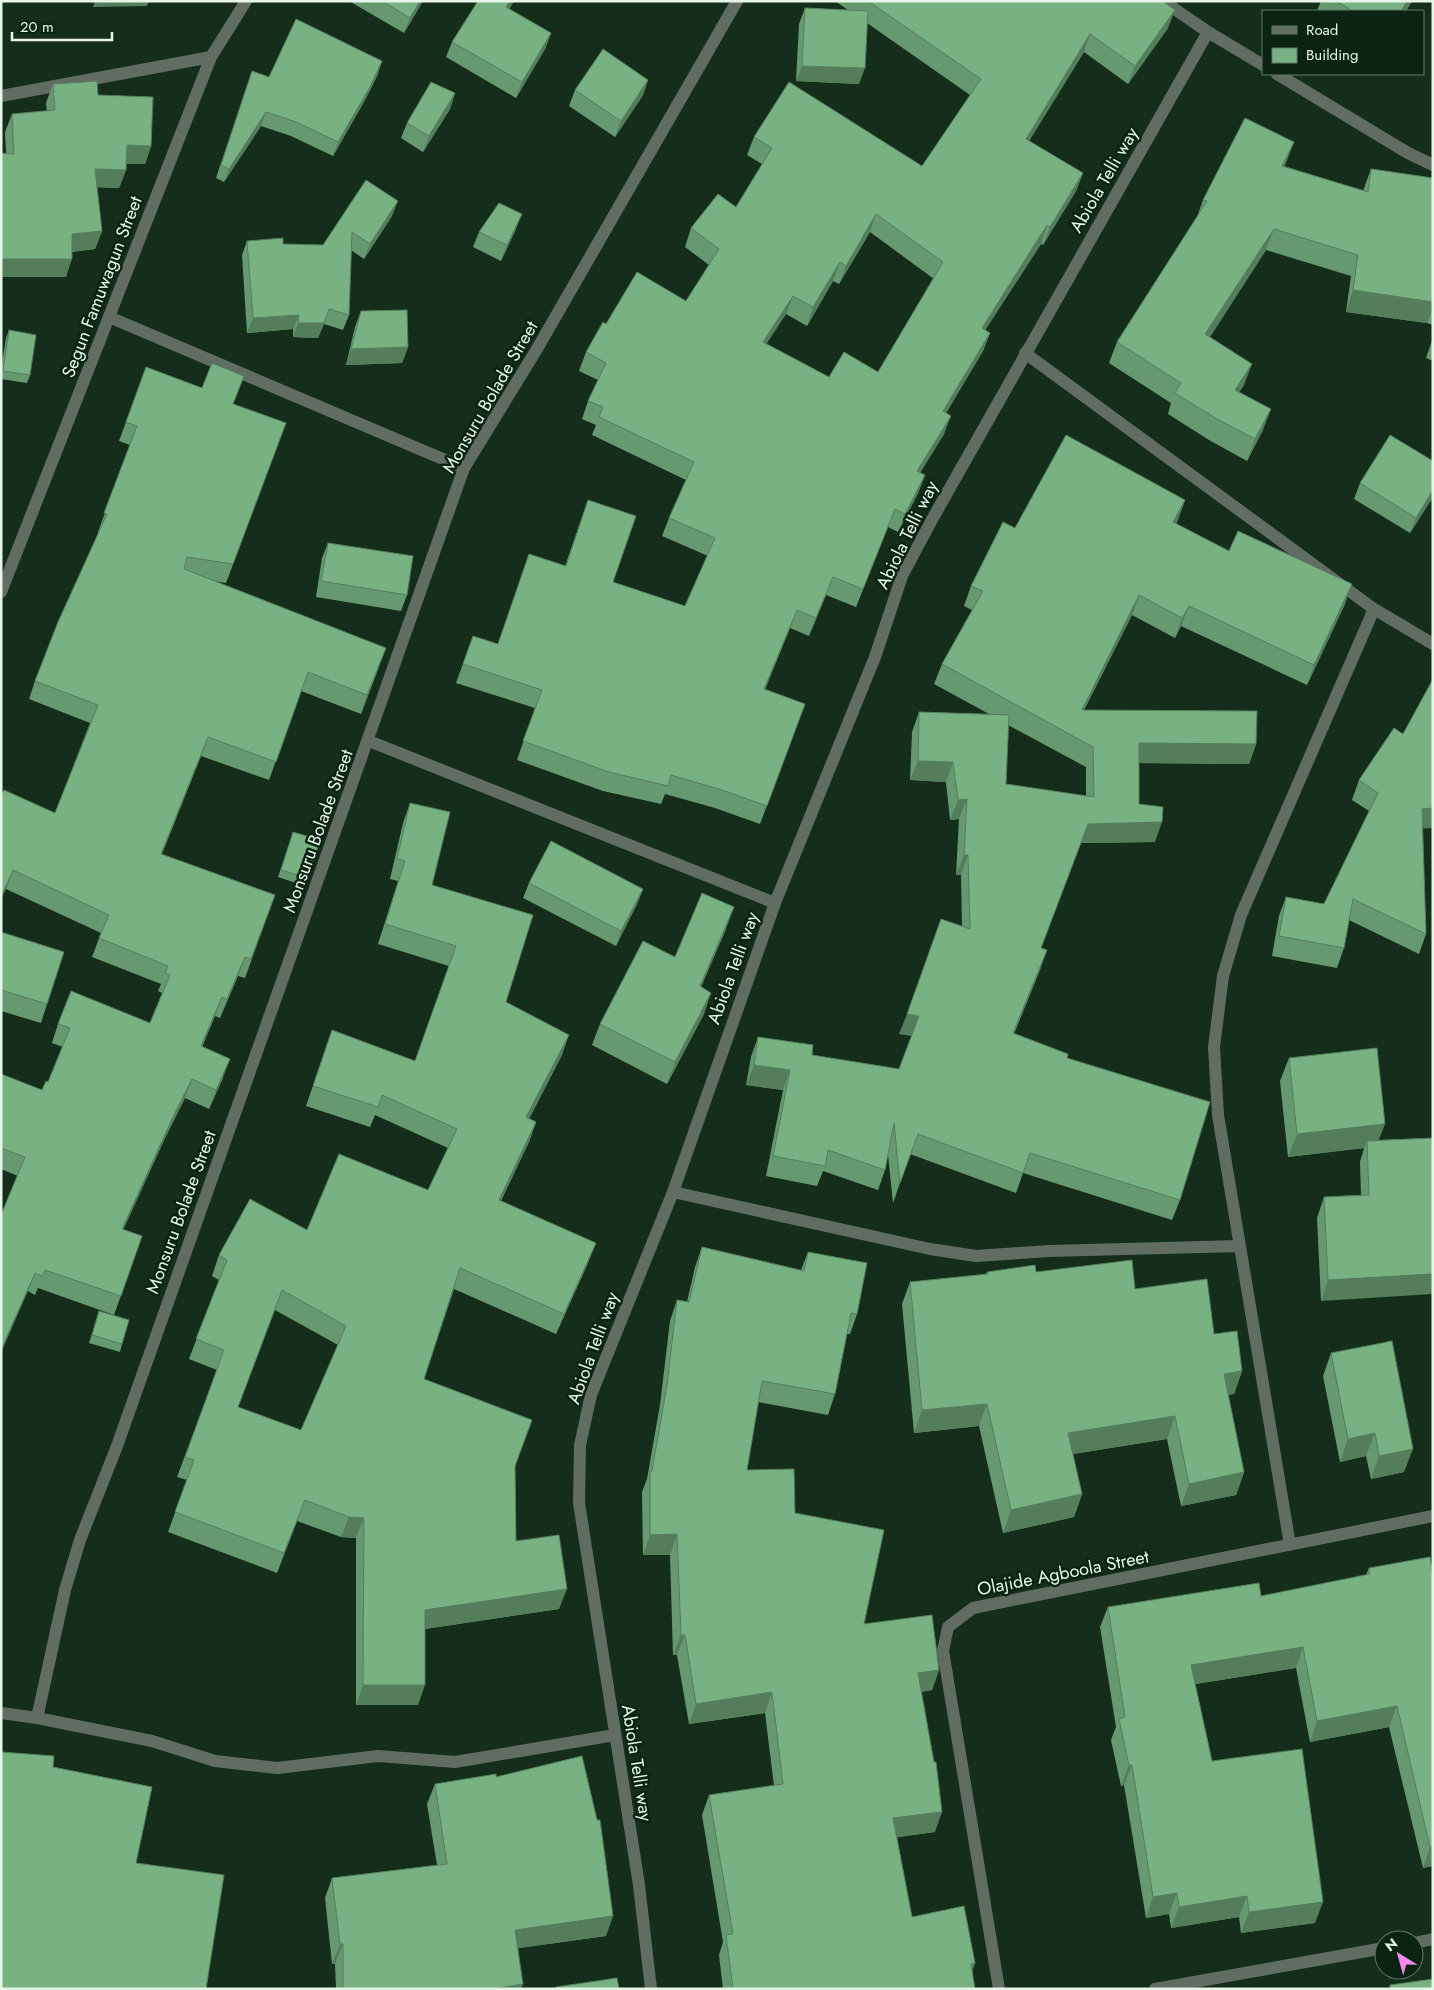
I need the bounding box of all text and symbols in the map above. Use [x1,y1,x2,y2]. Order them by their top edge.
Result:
scale bar [12,10,112,42]
legend [1262,10,1424,75]
text: 20 m [20,16,54,38]
text: Road [1306,19,1338,41]
text: Building [1306,44,1358,66]
street label: Abiola Telli way [1063,122,1145,238]
street label: Segun Famuwagun Street [55,192,149,382]
street label: Monsuru Bolade Street [436,315,545,478]
street label: Abiola Telli way [869,476,945,594]
street label: Monsuru Bolade Street [276,745,360,916]
street label: Abiola Telli way [701,908,765,1028]
street label: Monsuru Bolade Street [139,1126,223,1297]
street label: Abiola Telli way [561,1288,625,1408]
street label: Olajide Agboola Street [975,1543,1152,1602]
street label: Abiola Telli way [615,1703,659,1823]
north arrow [1374,1930,1424,1980]
text: N [1381,1933,1402,1956]

